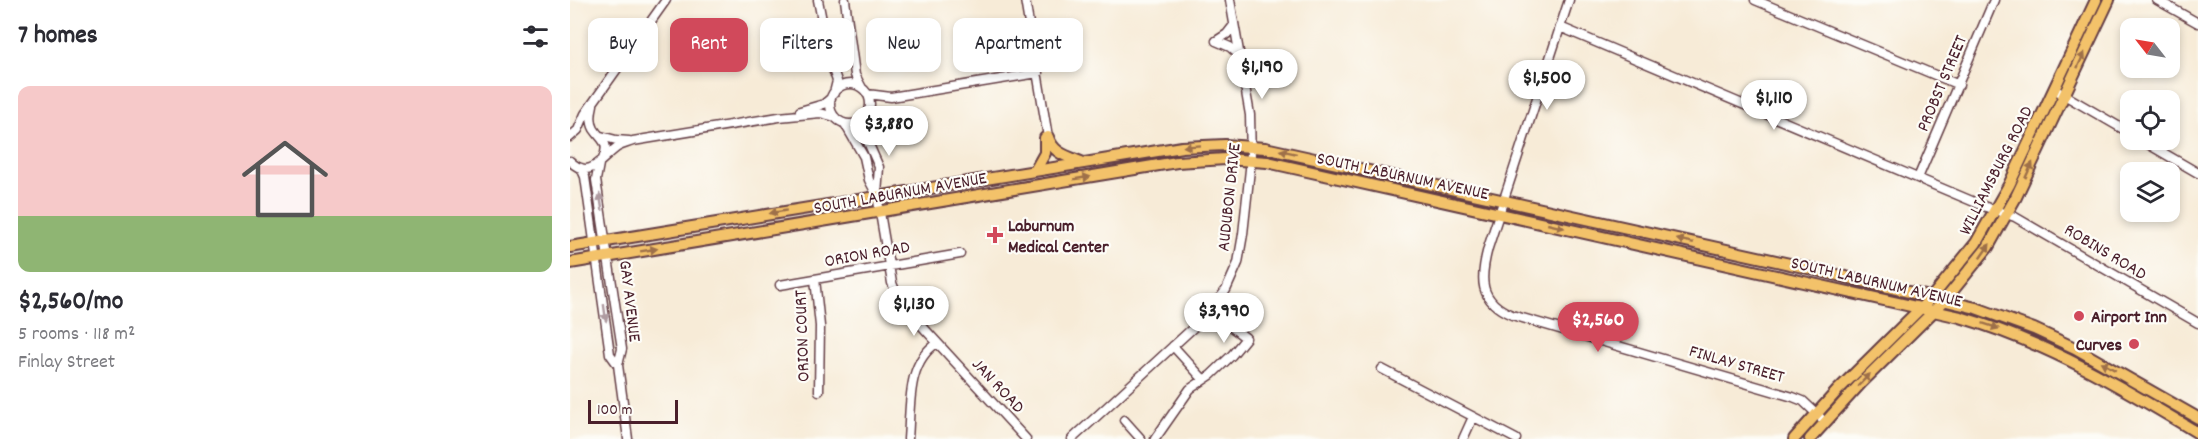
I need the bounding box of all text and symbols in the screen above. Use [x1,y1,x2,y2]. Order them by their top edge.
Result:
text: 7 homes [18,18,98,55]
chip: Buy [588,18,658,72]
chip: Rent [670,18,748,72]
chip: Filters [760,18,854,72]
chip: New [866,18,941,72]
chip: Apartment [953,18,1083,72]
north arrow [2120,18,2180,78]
map controls [2120,18,2180,222]
icon: filters [519,20,552,53]
street label: PROBST STREET [1912,32,1975,136]
pin: $1,190 [1213,49,1311,100]
one-way arrow [2076,51,2085,68]
text: $1,190 [1241,54,1283,82]
pin: $1,500 [1498,60,1596,111]
text: $1,500 [1522,65,1572,93]
pin: $1,110 [1725,80,1823,131]
text: $1,110 [1755,85,1793,113]
button: locate [2120,90,2180,150]
street label: WILLIAMSBURG ROAD [1954,102,2041,240]
pin: $3,880 [840,106,938,157]
text: $3,880 [864,111,914,139]
icon: home [231,125,339,233]
one-way arrow [1182,142,1201,151]
street label: AUDUBON DRIVE [1212,142,1249,253]
one-way arrow [1279,147,1298,157]
street label: SOUTH LABURNUM AVENUE [1314,147,1491,208]
one-way arrow [2025,161,2034,178]
button: layers [2120,162,2180,222]
street label: SOUTH LABURNUM AVENUE [812,167,989,222]
one-way arrow [1072,173,1091,182]
one-way arrow [596,193,605,212]
one-way arrow [769,208,788,217]
place label: Laburnum Medical Center [1008,215,1109,261]
street label: ROBINS ROAD [2059,219,2151,288]
one-way arrow [1547,222,1565,232]
marker: Laburnum Medical Center [986,226,1004,244]
street label: ORION ROAD [823,236,912,275]
one-way arrow [1676,236,1695,245]
one-way arrow [1979,243,1991,259]
one-way arrow [639,246,658,255]
street label: SOUTH LABURNUM AVENUE [1788,252,1965,315]
street label: GAY AVENUE [611,259,646,344]
text: $2,560/mo [18,284,123,321]
pin: $1,130 [865,286,963,337]
street label: ORION COURT [789,290,818,382]
text: $1,130 [893,291,935,319]
pin: $3,990 [1175,293,1273,344]
text: $3,990 [1198,298,1250,326]
pin: $2,560 [1549,302,1647,353]
one-way arrow [600,303,609,322]
place label: Airport Inn [2091,306,2167,331]
text: $2,560 [1572,307,1624,335]
marker: Airport Inn [2072,309,2086,323]
text: 5 rooms · 118 m² [18,321,135,349]
one-way arrow [1982,322,2000,332]
place label: Curves [2076,334,2122,359]
marker: Curves [2127,337,2141,351]
street label: FINLAY STREET [1686,340,1787,391]
text: Finlay Street [18,349,115,377]
street label: JAN ROAD [965,353,1029,420]
one-way arrow [2100,361,2116,372]
one-way arrow [1857,373,1871,387]
scale bar [588,397,678,424]
text: 100 m [597,399,633,422]

